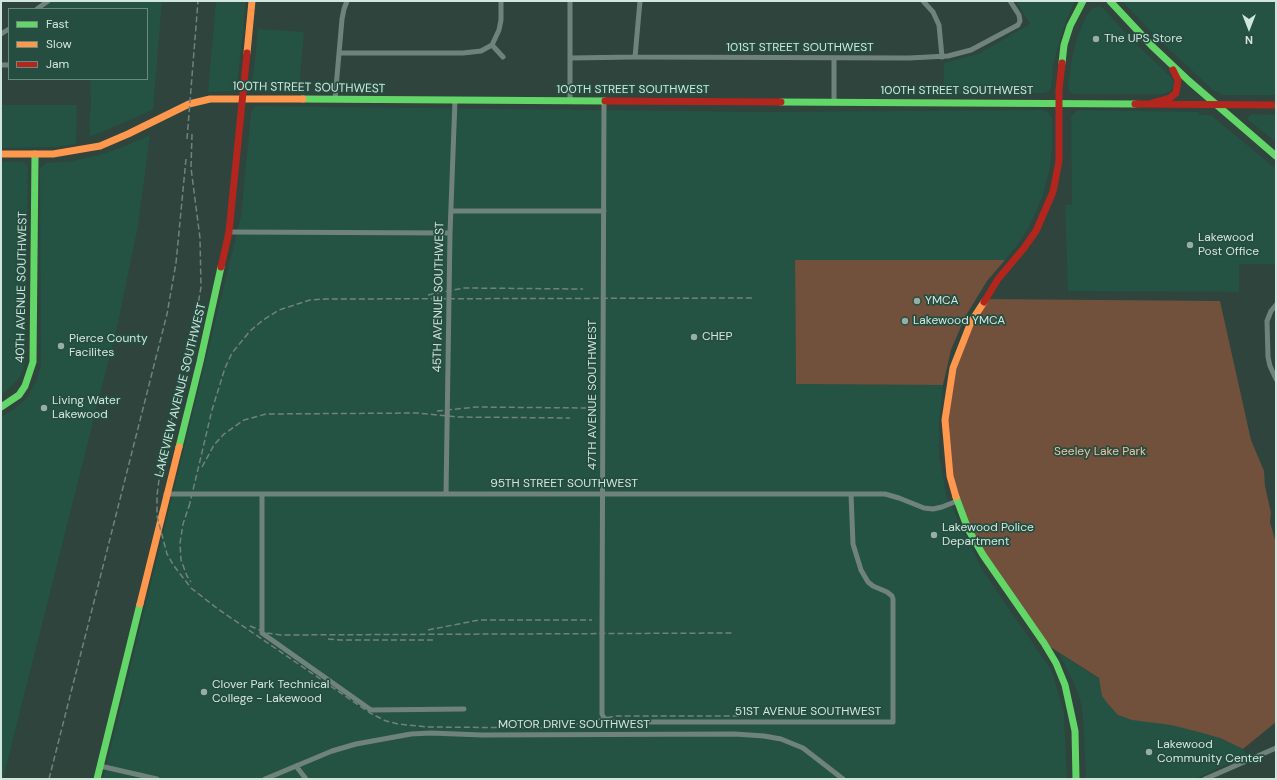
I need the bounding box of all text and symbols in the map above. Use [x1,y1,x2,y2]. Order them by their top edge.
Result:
legend [8,8,148,80]
north arrow [1229,8,1269,48]
text: Fast [46,16,69,32]
place label: The UPS Store [1104,32,1182,46]
text: N [1245,33,1253,47]
marker: The UPS Store [1091,34,1101,44]
text: Slow [46,36,72,52]
street label: 101ST STREET SOUTHWEST [726,41,874,55]
text: Jam [46,56,69,72]
street label: 100TH STREET SOUTHWEST [232,79,386,97]
street label: 100TH STREET SOUTHWEST [557,83,709,97]
street label: 100TH STREET SOUTHWEST [881,84,1033,98]
street label: 40TH AVENUE SOUTHWEST [13,211,31,363]
street label: 45TH AVENUE SOUTHWEST [430,221,448,373]
place label: Lakewood Post Office [1198,231,1259,259]
marker: Lakewood Post Office [1185,240,1195,250]
place label: YMCA [925,294,958,308]
marker: YMCA [912,296,922,306]
street label: LAKEVIEW AVENUE SOUTHWEST [152,301,210,479]
place label: Lakewood YMCA [913,314,1005,328]
marker: Lakewood YMCA [900,316,910,326]
street label: 47TH AVENUE SOUTHWEST [586,320,600,470]
place label: CHEP [702,330,733,344]
place label: Pierce County Facilites [69,332,148,360]
marker: CHEP [689,332,699,342]
marker: Pierce County Facilites [56,341,66,351]
place label: Living Water Lakewood [52,394,120,422]
marker: Living Water Lakewood [39,403,49,413]
park label: Seeley Lake Park [1054,445,1146,459]
street label: 95TH STREET SOUTHWEST [490,477,638,491]
place label: Lakewood Police Department [942,521,1034,549]
marker: Lakewood Police Department [929,530,939,540]
place label: Clover Park Technical College - Lakewood [212,678,330,706]
marker: Clover Park Technical College - Lakewood [199,687,209,697]
street label: 51ST AVENUE SOUTHWEST [735,705,881,719]
street label: MOTOR DRIVE SOUTHWEST [498,718,650,732]
place label: Lakewood Community Center [1157,738,1263,766]
marker: Lakewood Community Center [1144,747,1154,757]

